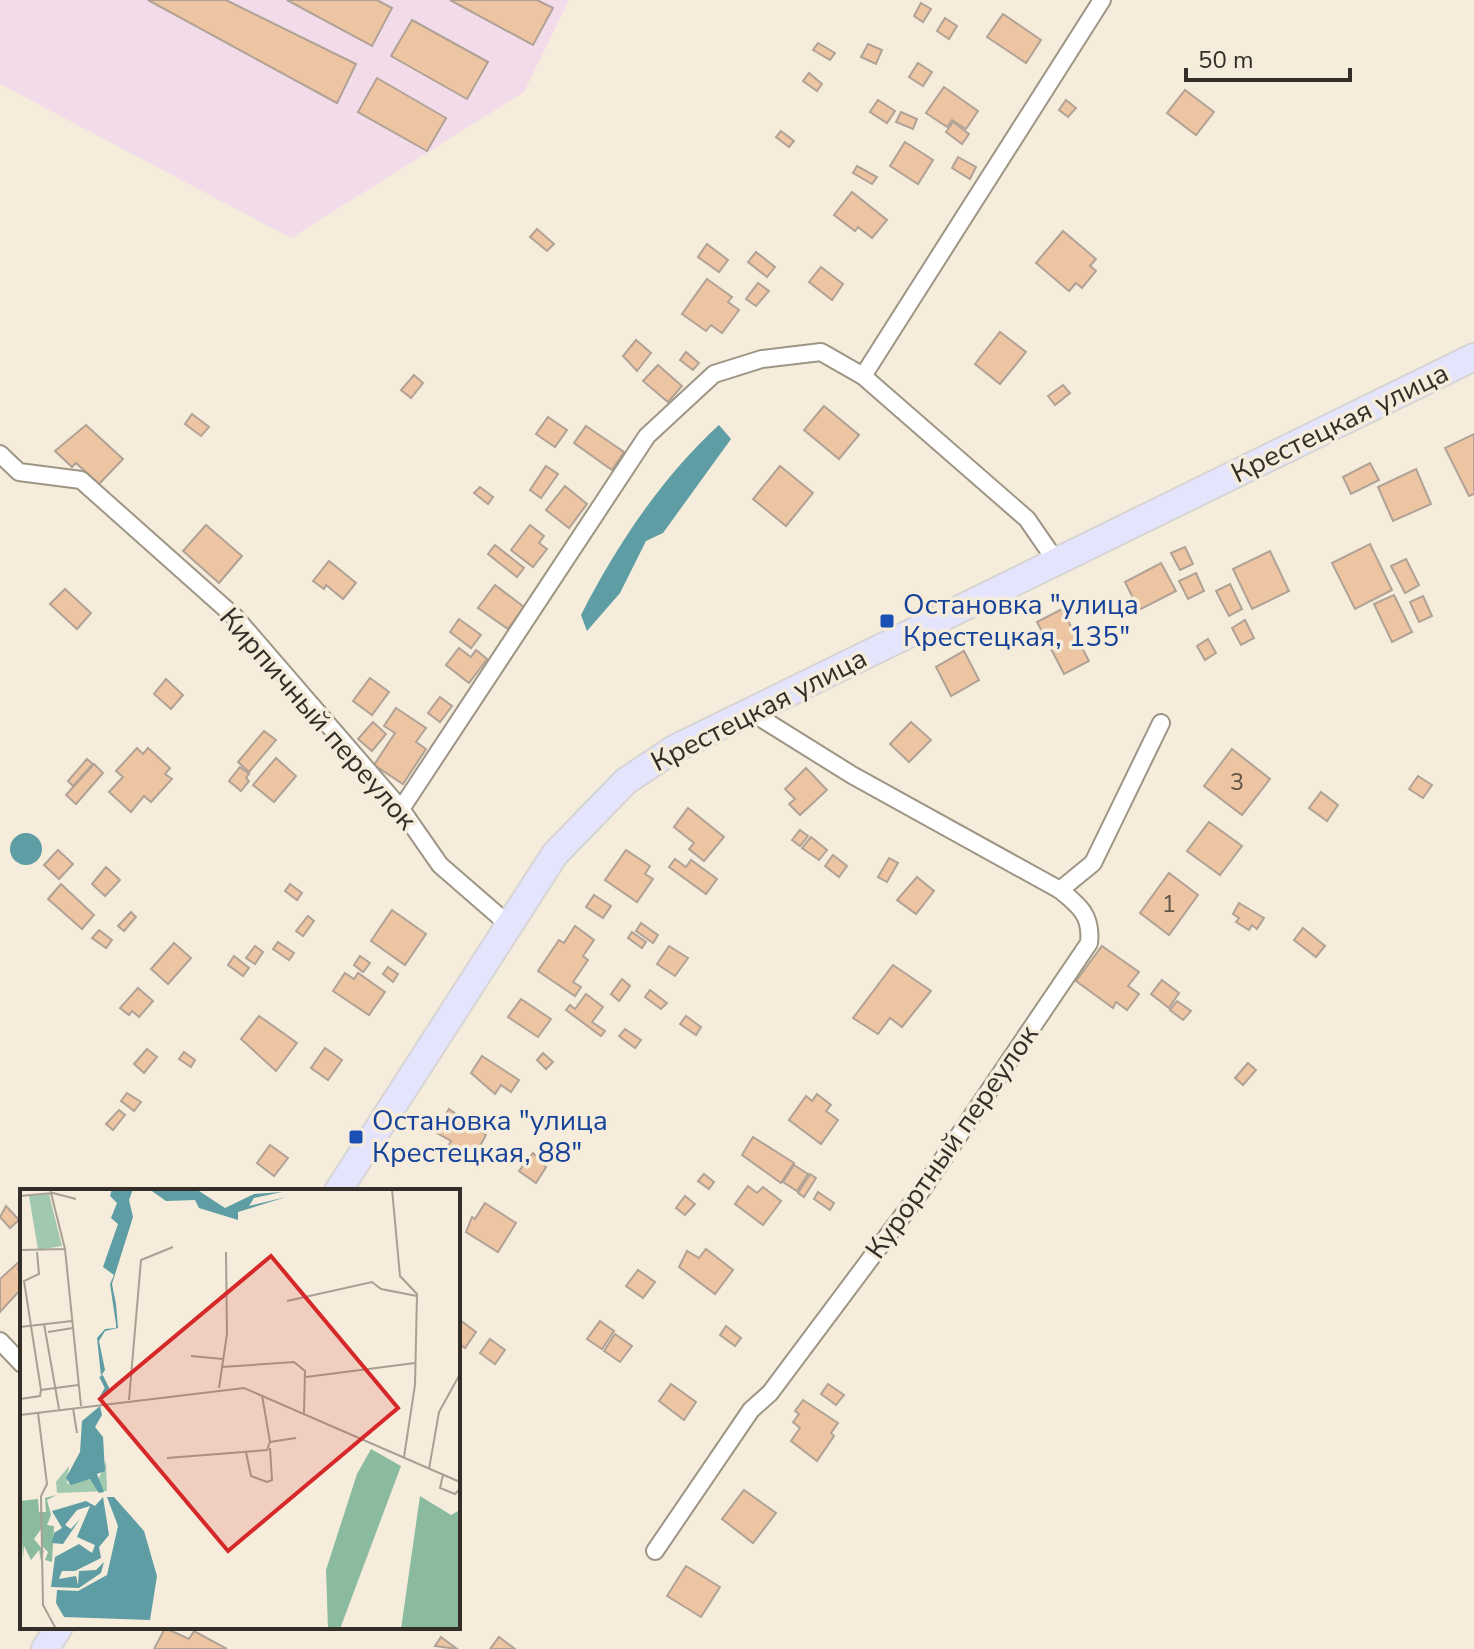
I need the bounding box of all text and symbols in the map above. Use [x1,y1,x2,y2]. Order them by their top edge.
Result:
scale bar [1186,32,1350,82]
text: 50 m [1198,44,1254,76]
street label: Крестецкая улица [1225,354,1455,492]
place label: Остановка "улица Крестецкая, 135" [903,586,1139,656]
street label: Кирпичный переулок [211,600,425,838]
marker: Остановка "улица Крестецкая, 135" [878,612,896,630]
street label: Крестецкая улица [645,639,873,781]
house number: 3 [1230,766,1244,798]
house number: 1 [1162,888,1176,920]
street label: Курортный переулок [857,1017,1047,1267]
place label: Остановка "улица Крестецкая, 88" [372,1102,608,1172]
marker: Остановка "улица Крестецкая, 88" [347,1128,365,1146]
inset map [20,1189,460,1629]

